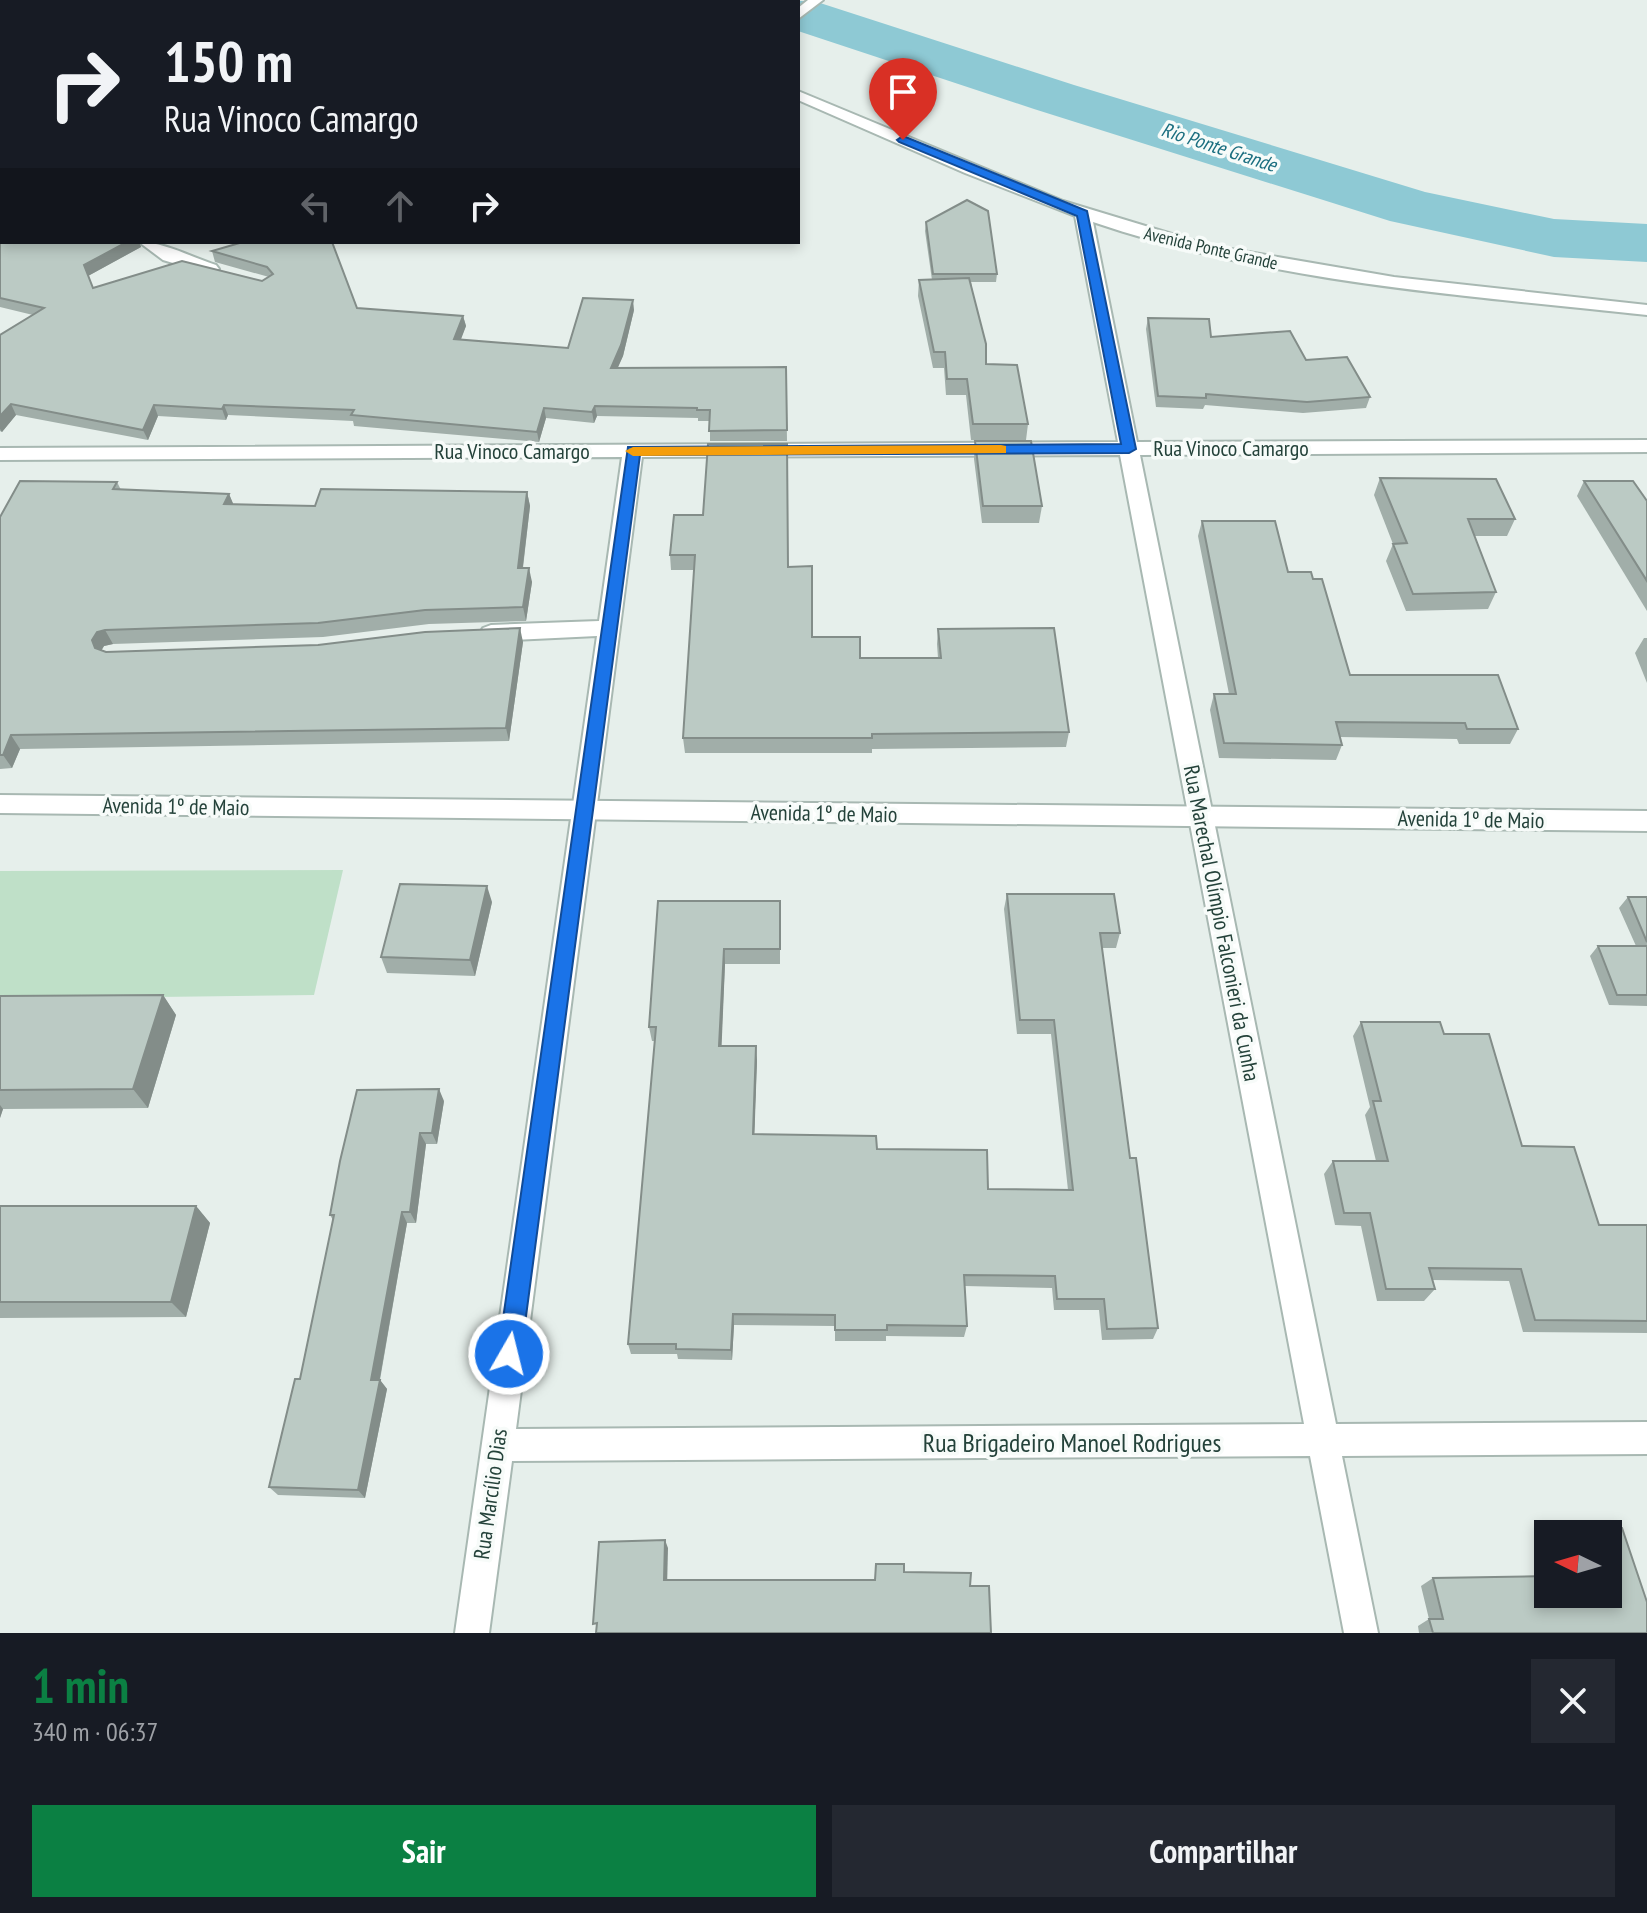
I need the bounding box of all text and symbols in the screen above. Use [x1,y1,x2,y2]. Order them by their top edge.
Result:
text: 150 m [164,25,293,97]
icon: right [32,32,136,136]
pin [869,58,937,140]
icon: arrive [881,70,925,114]
text: Rua Vinoco Camargo [164,95,419,142]
water label: Rio Ponte Grande [1158,116,1282,178]
icon: left [294,184,338,228]
icon: ahead [378,184,422,228]
icon: right [462,184,506,228]
street label: Avenida Ponte Grande [1142,221,1280,275]
street label: Rua Vinoco Camargo [1153,434,1309,462]
street label: Rua Vinoco Camargo [434,437,590,465]
street label: Rua Marechal Olímpio Falconieri da Cunha [1178,762,1266,1084]
street label: Avenida 1º de Maio [102,791,250,821]
street label: Avenida 1º de Maio [750,798,898,828]
street label: Avenida 1º de Maio [1397,804,1545,834]
position arrow [467,1312,551,1396]
street label: Rua Brigadeiro Manoel Rodrigues [923,1426,1221,1459]
street label: Rua Marcílio Dias [467,1427,513,1561]
north arrow [1534,1520,1622,1608]
map controls [1534,1520,1622,1608]
text: 1 min [32,1654,129,1716]
button: close [1531,1659,1615,1743]
text: 340 m · 06:37 [32,1715,158,1748]
button: Sair [32,1805,816,1897]
button: Compartilhar [832,1805,1615,1897]

